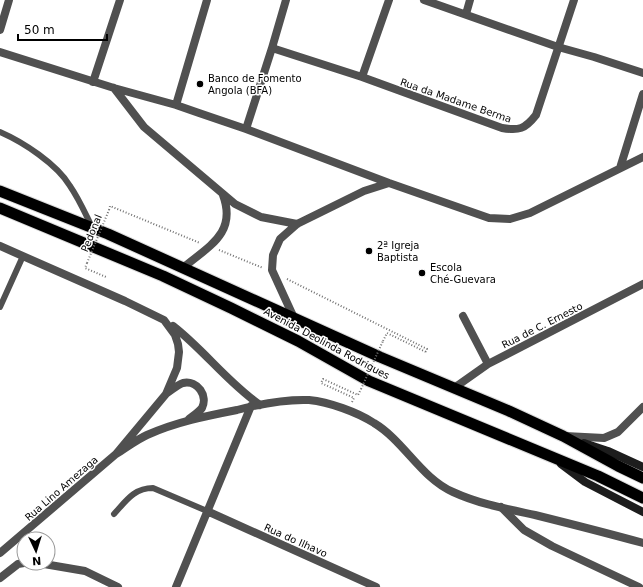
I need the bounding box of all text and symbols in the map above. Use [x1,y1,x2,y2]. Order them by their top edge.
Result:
scale bar [18,16,107,42]
text: 50 m [24,23,55,37]
place label: Banco de Fomento Angola (BFA) [208,73,302,96]
street label: Rua da Madame Berma [399,76,513,125]
marker: Banco de Fomento Angola (BFA) [195,79,205,89]
street label: Pedonal [79,213,104,254]
place label: 2ª Igreja Baptista [377,240,420,263]
marker: 2ª Igreja Baptista [364,246,374,256]
place label: Escola Ché-Guevara [430,262,496,285]
marker: Escola Ché-Guevara [417,268,427,278]
street label: Rua de C. Ernesto [500,300,584,351]
street label: Avenida Deolinda Rodrigues [262,306,391,381]
street label: Rua Lino Amezaga [23,454,100,523]
street label: Rua do Ilhavo [262,522,329,559]
north arrow [16,531,56,571]
text: N [32,554,42,567]

